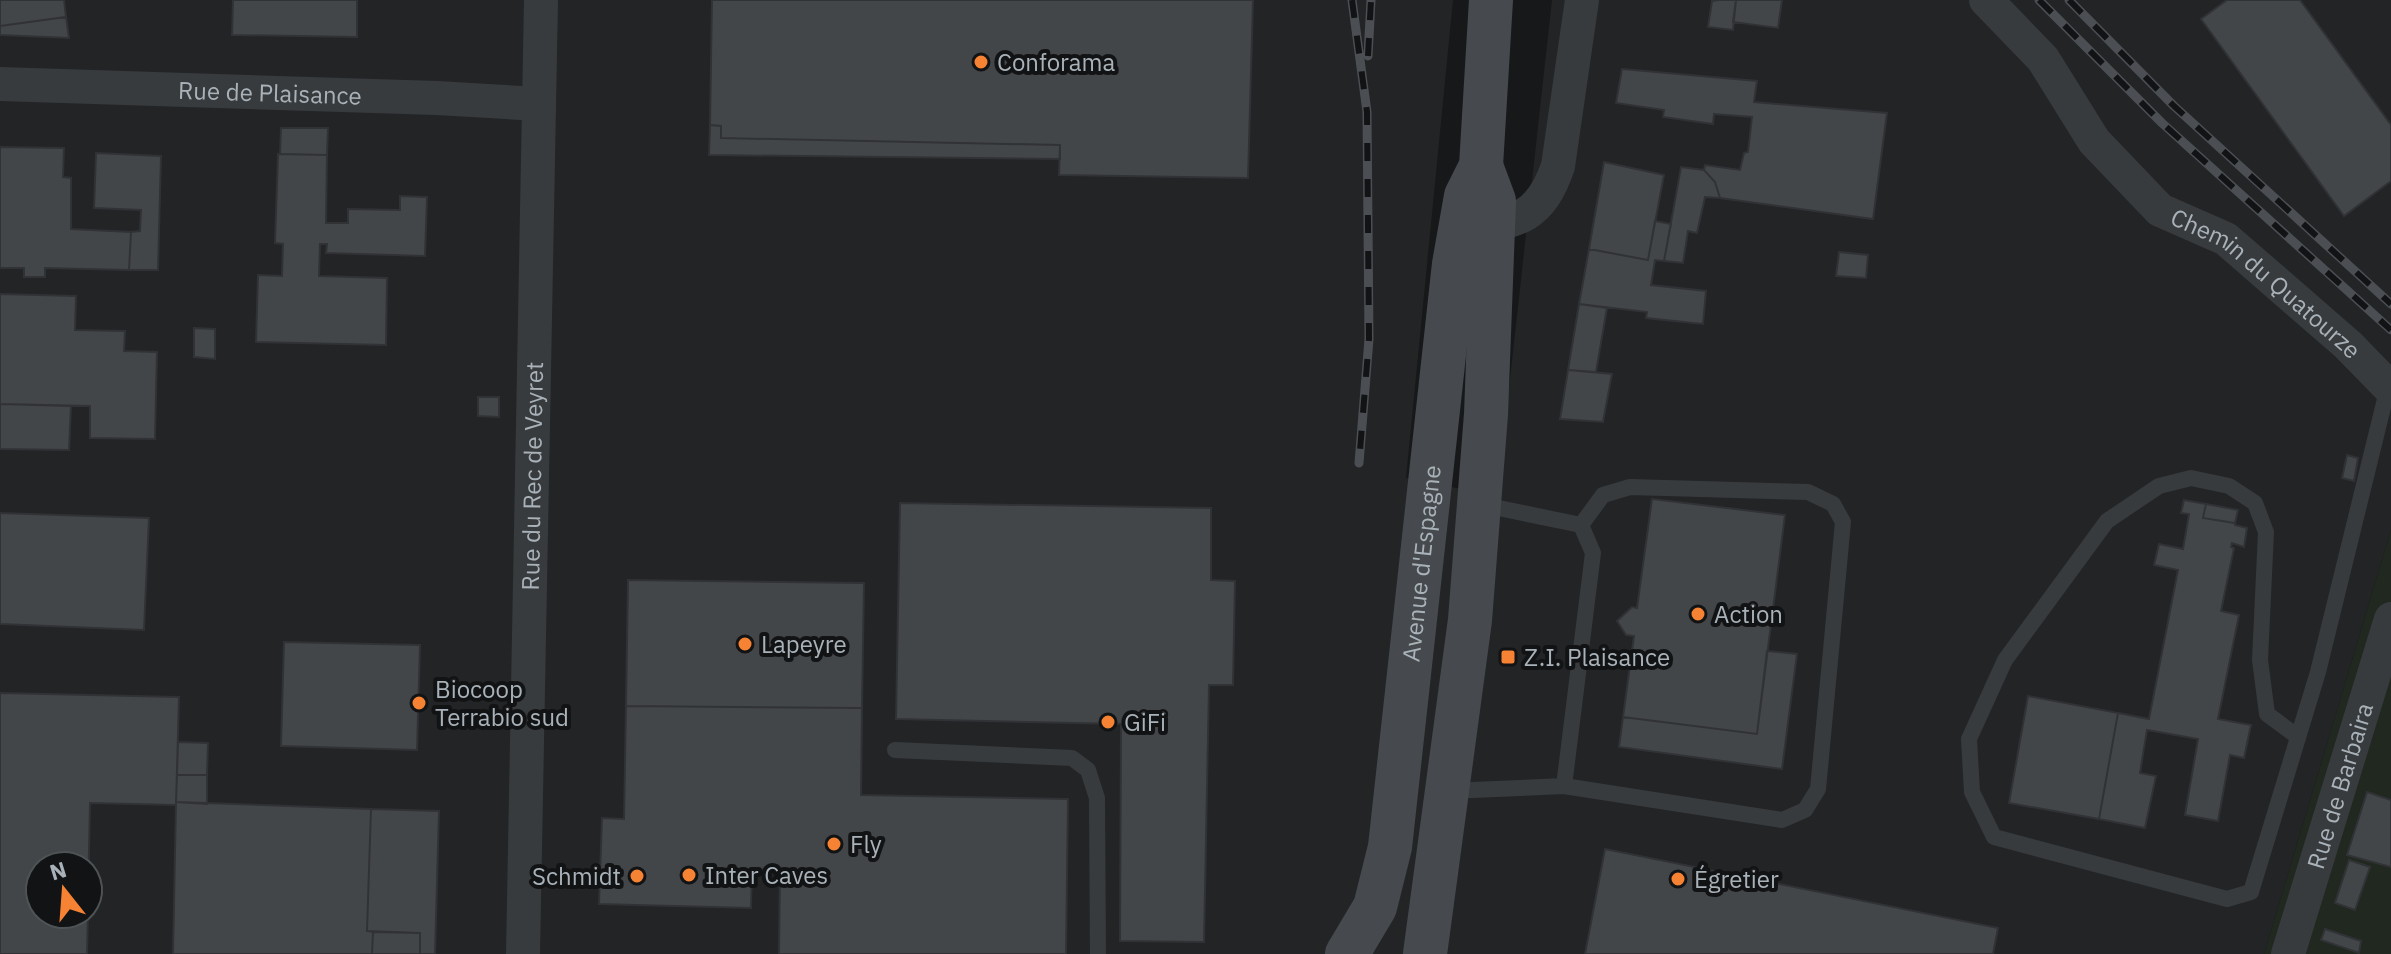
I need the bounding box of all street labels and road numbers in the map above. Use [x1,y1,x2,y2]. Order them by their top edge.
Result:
street label: Rue de Plaisance [177,74,362,112]
street label: Chemin du Quatourze [2166,201,2368,365]
street label: Rue du Rec de Veyret [514,361,550,591]
street label: Avenue d'Espagne [1394,463,1448,663]
street label: Rue de Barbaira [2299,699,2380,873]

